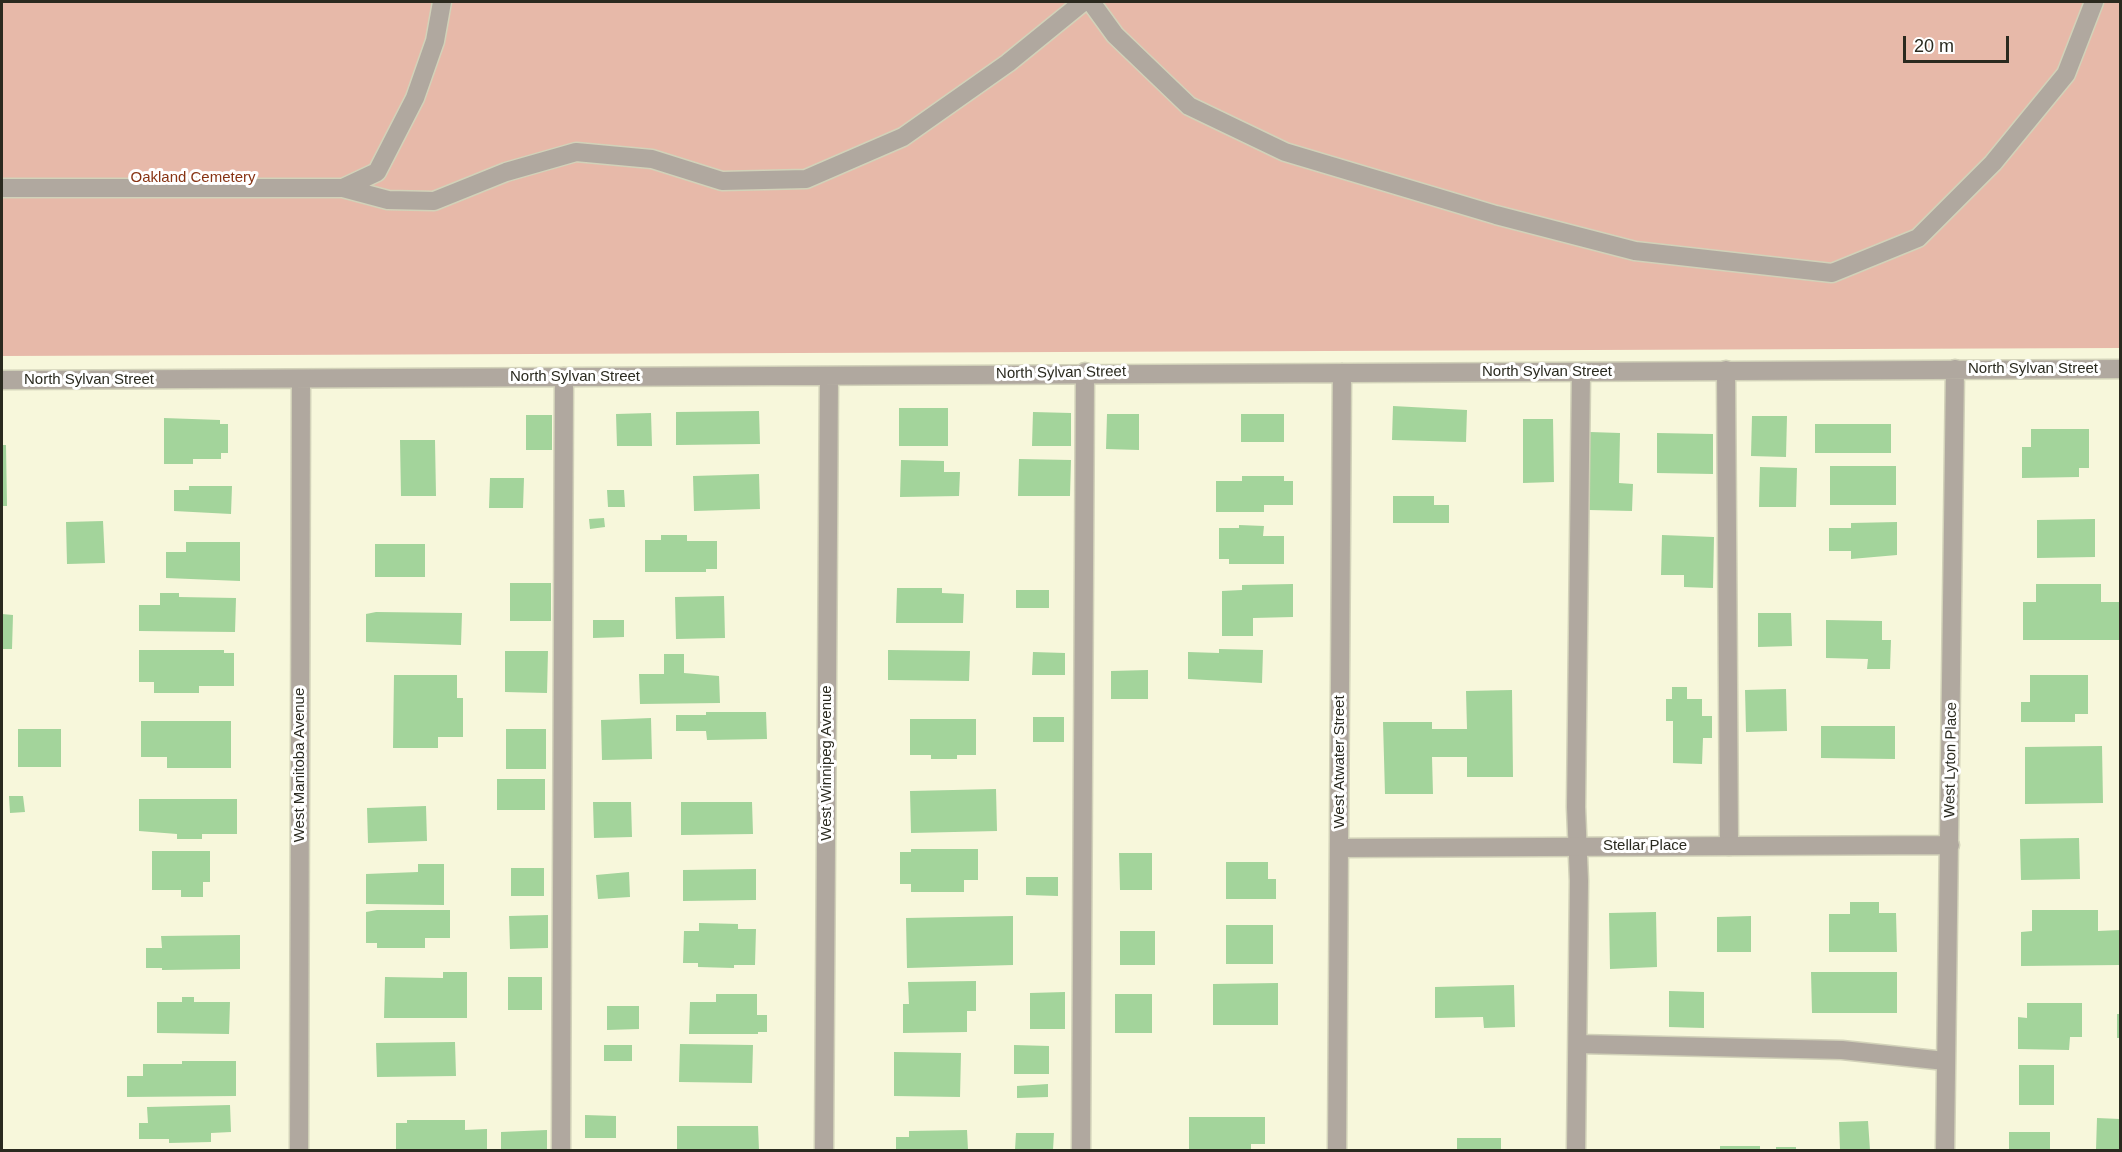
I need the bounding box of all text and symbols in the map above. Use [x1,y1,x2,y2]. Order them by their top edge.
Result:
scale bar [1906,24,2012,62]
text: 20 m [1914,36,1954,56]
park label: Oakland Cemetery [130,169,256,187]
street label: North Sylvan Street [1968,360,2098,378]
street label: North Sylvan Street [996,363,1126,383]
street label: North Sylvan Street [1482,363,1612,381]
street label: North Sylvan Street [510,368,640,386]
street label: North Sylvan Street [24,371,154,389]
street label: West Winnipeg Avenue [818,685,836,841]
street label: West Manitoba Avenue [291,688,309,842]
street label: West Atwater Street [1331,695,1349,829]
street label: West Lyton Place [1941,702,1961,818]
street label: Stellar Place [1603,837,1687,855]

